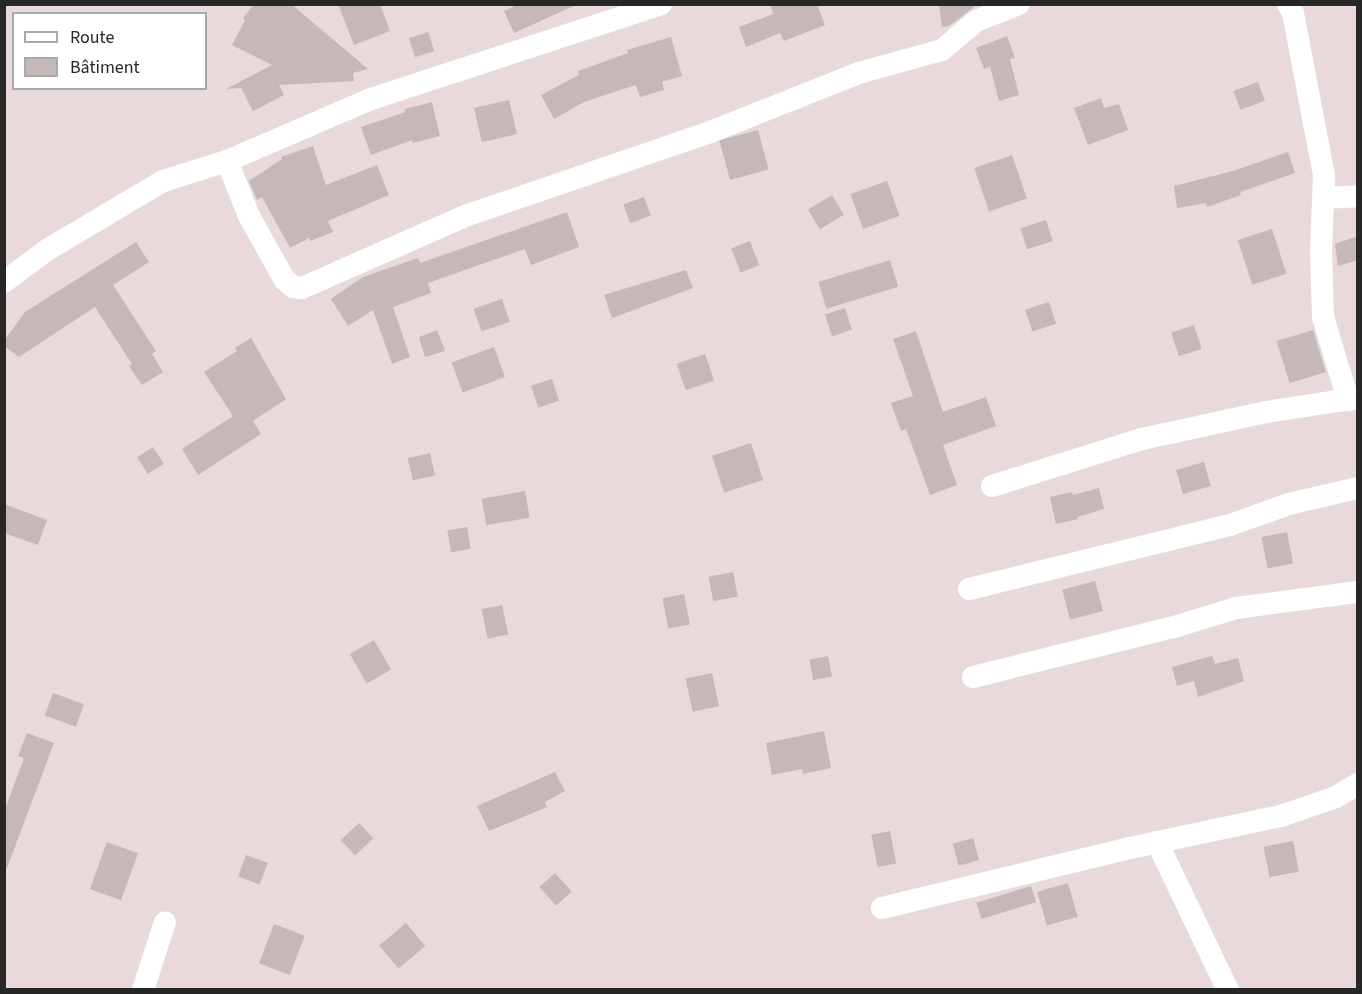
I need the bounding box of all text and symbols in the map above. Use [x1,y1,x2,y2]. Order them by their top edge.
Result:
legend [12,12,207,90]
text: Route [70,25,114,50]
text: Bâtiment [70,55,140,80]

